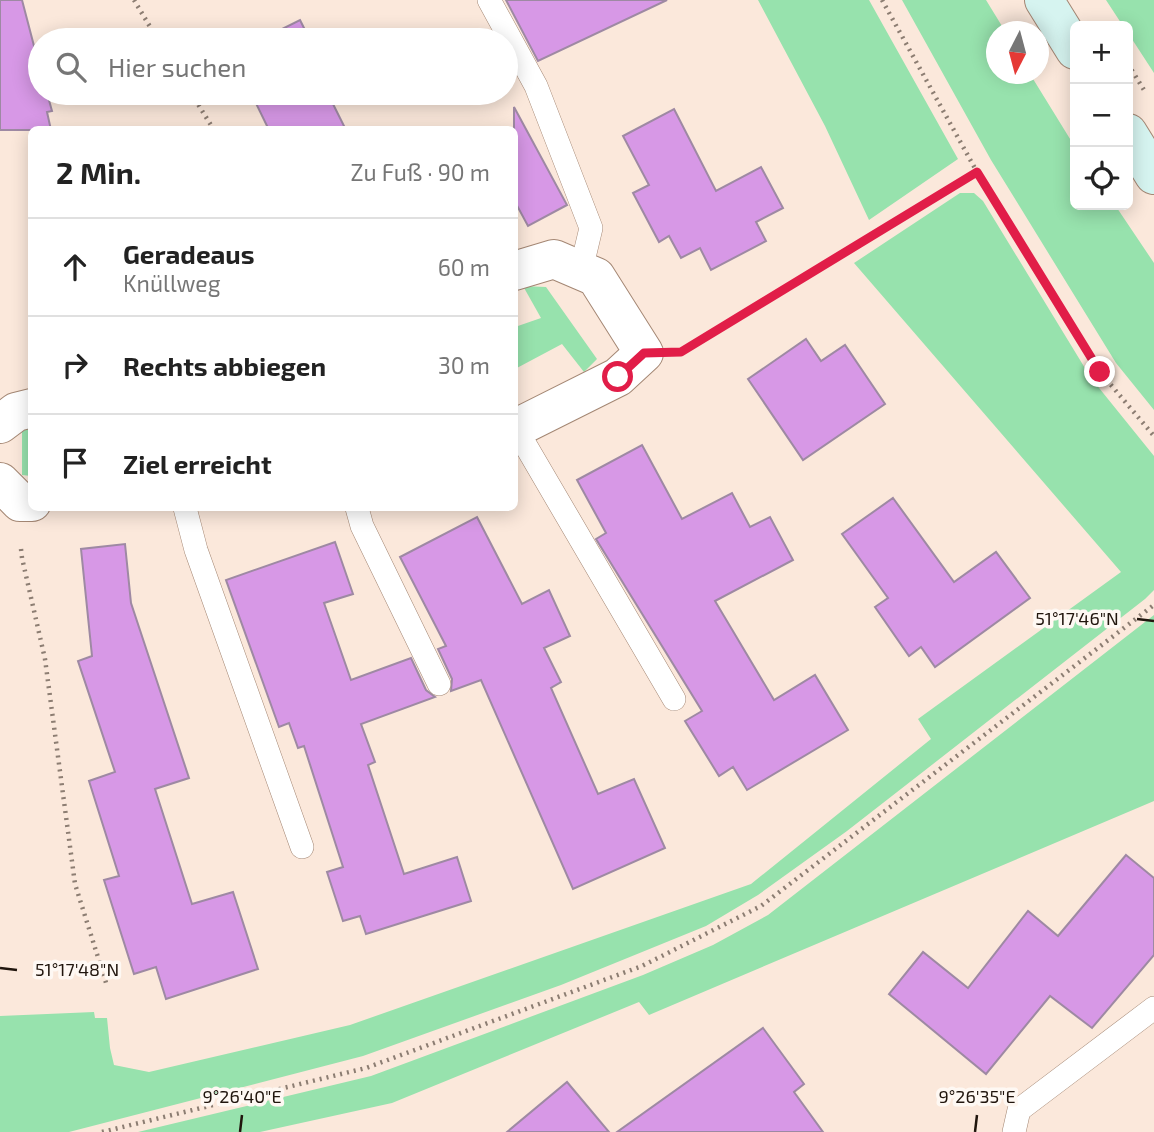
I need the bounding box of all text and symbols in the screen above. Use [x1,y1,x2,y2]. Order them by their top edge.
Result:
north arrow [986,21,1049,84]
map controls [1070,21,1133,210]
button: + [1070,21,1133,84]
search box [28,28,518,105]
icon: search [52,48,90,86]
text: Hier suchen [108,51,246,82]
button: − [1070,84,1133,147]
button: locate [1070,147,1133,210]
text: 2 Min. [56,154,141,190]
text: Zu Fuß · 90 m [350,158,490,186]
text: Geradeaus [123,238,255,269]
icon: ahead [56,248,94,286]
text: 60 m [438,253,490,281]
text: Knüllweg [123,269,220,297]
icon: right [56,346,94,384]
text: Rechts abbiegen [123,350,326,381]
text: 30 m [438,351,490,379]
route end [1084,356,1115,387]
route start [602,361,633,392]
icon: arrive [56,444,94,482]
text: Ziel erreicht [123,448,272,479]
text: 51°17'46"N [1035,607,1119,629]
text: 51°17'48"N [35,958,119,980]
text: 9°26'40"E [202,1085,282,1107]
text: 9°26'35"E [938,1085,1016,1107]

